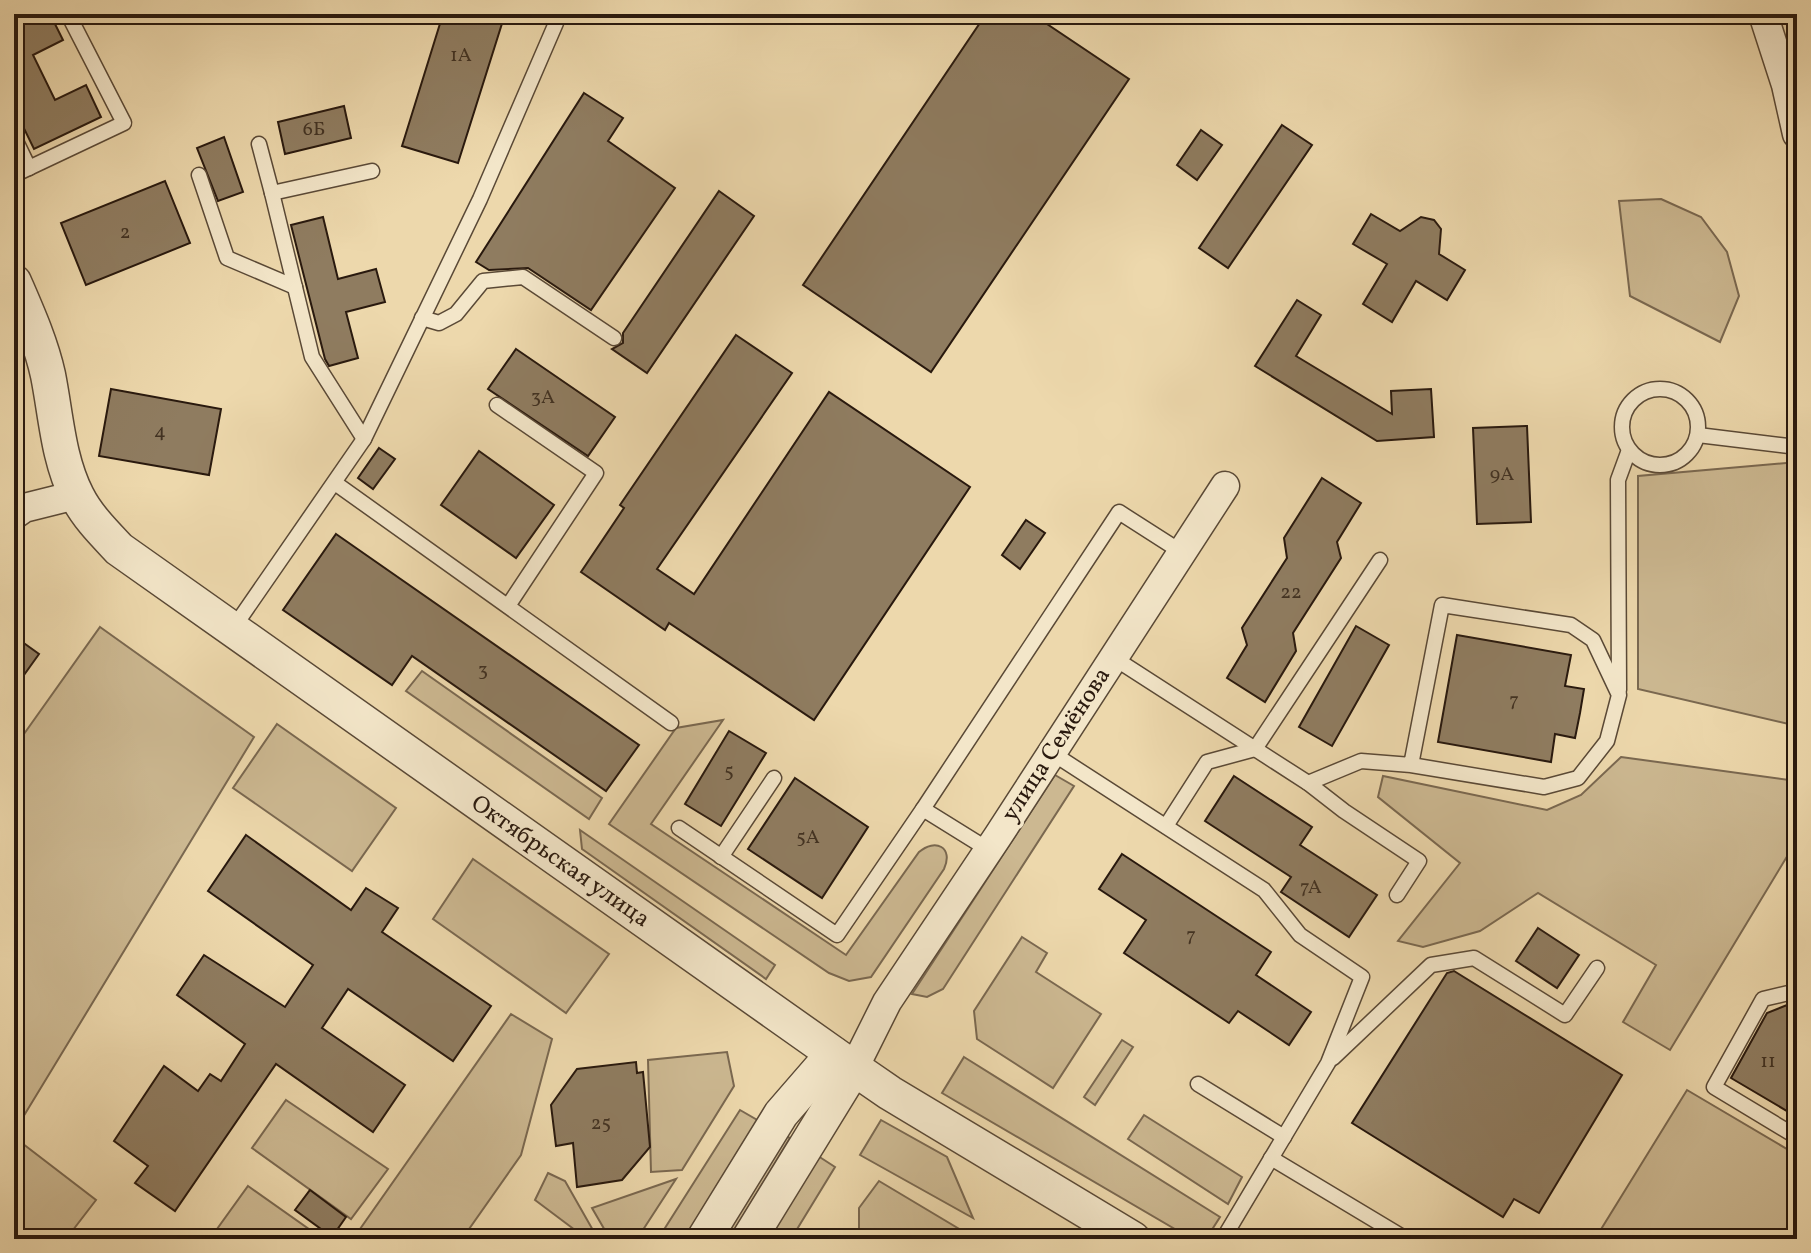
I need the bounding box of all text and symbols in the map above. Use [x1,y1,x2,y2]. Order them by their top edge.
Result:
house number: 1А [450,42,472,70]
house number: 6Б [303,116,325,144]
house number: 2 [120,219,130,247]
house number: 3А [531,384,555,412]
house number: 4 [154,418,166,446]
house number: 9А [1490,461,1514,489]
house number: 22 [1280,579,1302,607]
house number: 3 [478,657,488,685]
street label: улица Семёнова [994,661,1120,829]
house number: 7 [1509,687,1519,715]
house number: 5 [724,758,734,786]
street label: Октябрьская улица [463,787,657,937]
house number: 5А [796,824,820,852]
house number: 7А [1300,874,1322,902]
house number: 7 [1186,922,1196,950]
house number: 11 [1760,1048,1776,1076]
house number: 25 [591,1110,611,1138]

